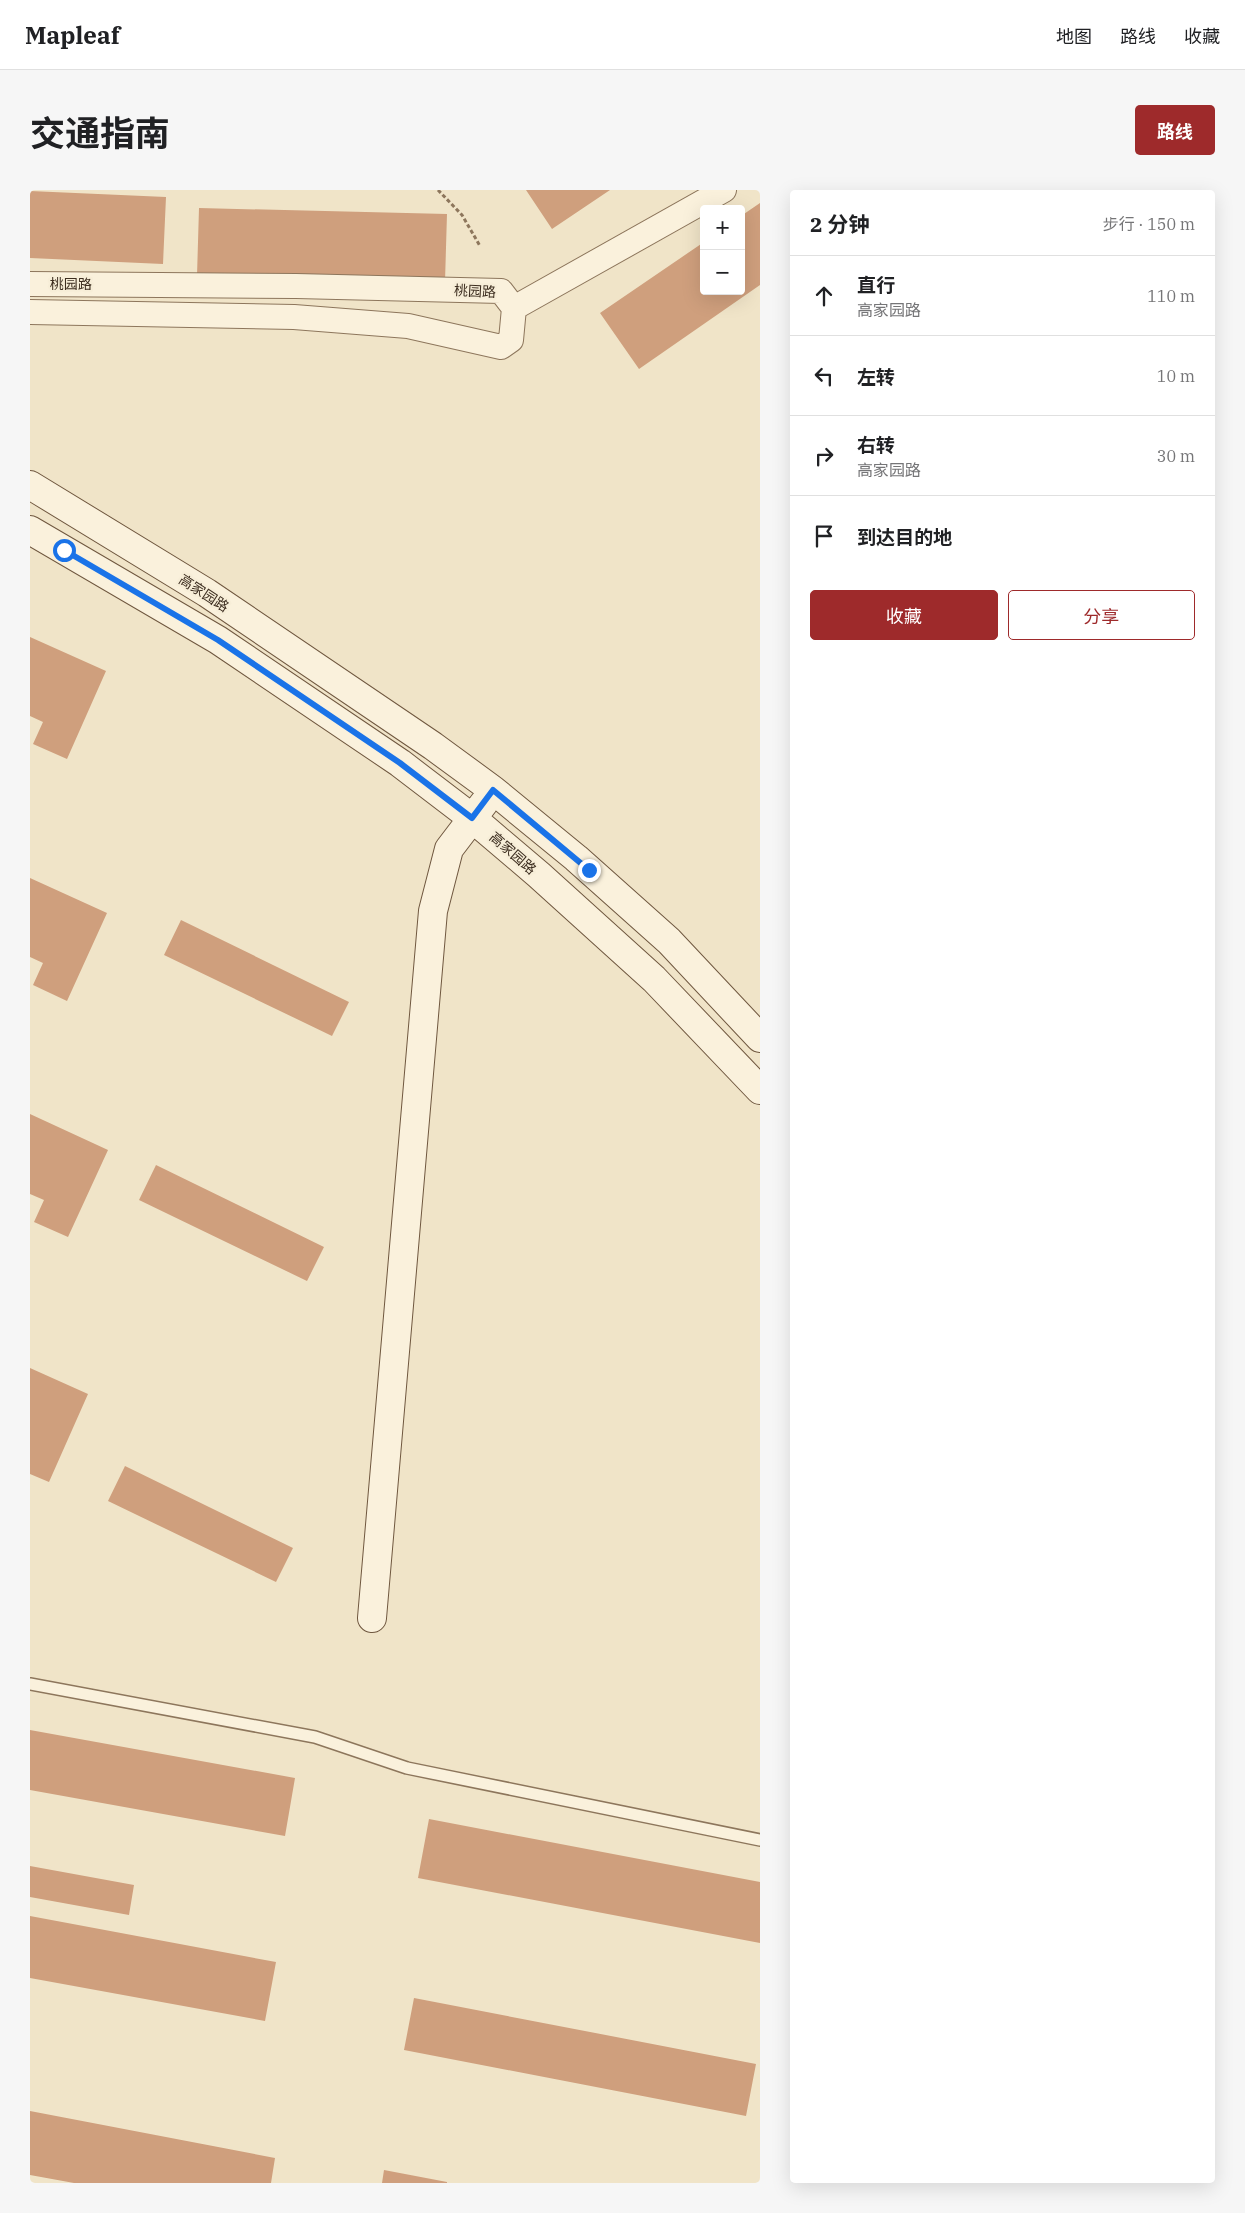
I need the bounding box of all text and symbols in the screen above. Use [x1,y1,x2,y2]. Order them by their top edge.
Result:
text: Mapleaf [25,19,120,51]
text: 地图 [1056,25,1092,48]
text: 路线 [1120,25,1156,48]
text: 收藏 [1184,25,1220,48]
button: 路线 [1135,105,1215,155]
text: 交通指南 [30,110,170,156]
map controls [700,205,745,295]
button: + [700,205,745,250]
text: 2 分钟 [810,210,869,238]
text: 步行 · 150 m [1103,214,1195,234]
button: − [700,250,745,295]
text: 直行 [857,273,895,297]
street label: 桃园路 [50,275,92,293]
street label: 桃园路 [454,281,496,301]
icon: ahead [810,282,838,310]
text: 110 m [1147,286,1195,306]
text: 高家园路 [857,300,921,320]
icon: left [810,362,838,390]
text: 左转 [857,365,895,389]
text: 10 m [1157,366,1195,386]
text: 右转 [857,433,895,457]
icon: right [810,442,838,470]
text: 30 m [1157,446,1195,466]
text: 高家园路 [857,460,921,480]
icon: arrive [810,522,838,550]
text: 到达目的地 [857,525,952,549]
route start [53,539,76,562]
street label: 高家园路 [176,570,232,616]
button: 收藏 [810,590,998,640]
button: 分享 [1008,590,1195,640]
street label: 高家园路 [486,828,540,878]
route end [578,859,601,882]

